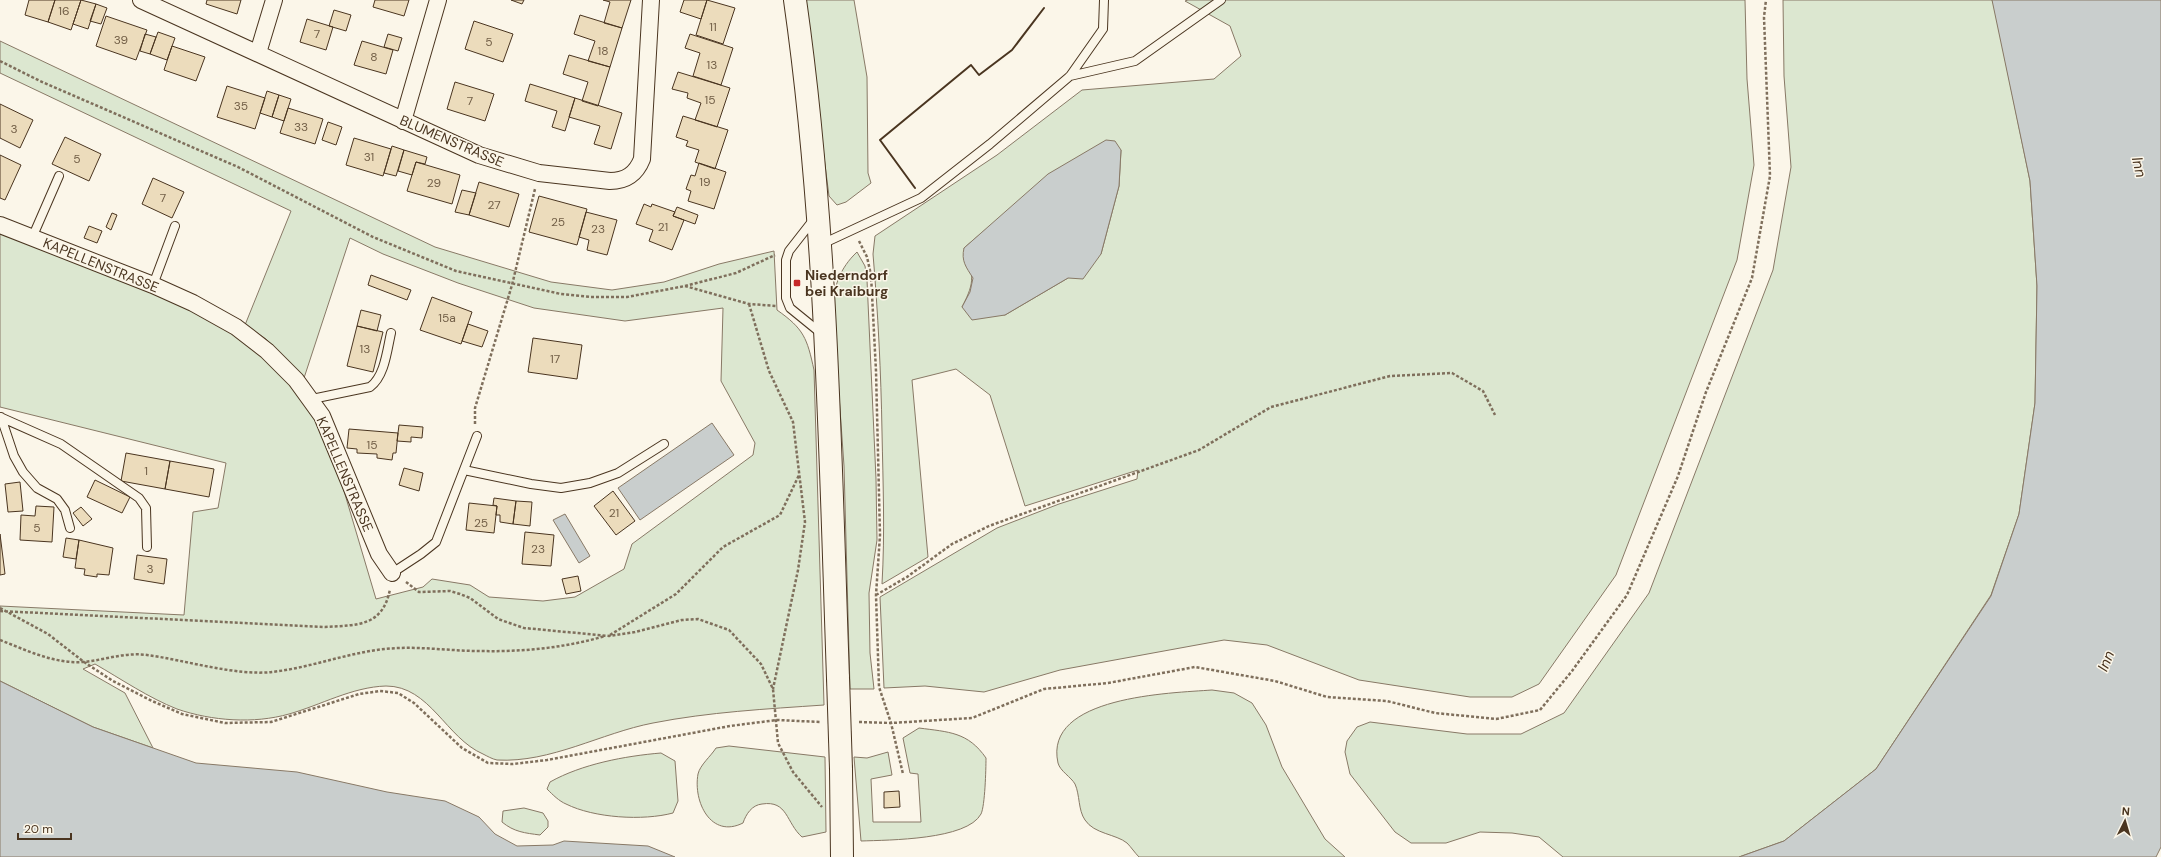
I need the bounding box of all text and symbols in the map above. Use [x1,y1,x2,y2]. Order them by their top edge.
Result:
house number: 16 [58,3,70,19]
house number: 11 [709,19,717,35]
house number: 7 [314,26,320,42]
house number: 39 [114,32,128,48]
house number: 5 [485,34,493,50]
house number: 18 [597,43,609,59]
house number: 8 [370,49,378,65]
house number: 13 [707,57,717,73]
house number: 15 [704,92,716,108]
house number: 7 [467,93,473,109]
house number: 35 [234,98,248,114]
street label: BLUMENSTRASSE [397,111,507,171]
house number: 33 [294,119,308,135]
house number: 3 [10,121,18,137]
house number: 31 [364,149,374,165]
house number: 5 [73,151,81,167]
water label: Inn [2127,155,2151,180]
house number: 19 [699,174,711,190]
house number: 29 [427,175,441,191]
house number: 7 [160,190,166,206]
house number: 27 [487,197,501,213]
house number: 25 [551,214,565,230]
house number: 21 [658,219,668,235]
house number: 23 [591,221,605,237]
street label: KAPELLENSTRASSE [40,234,162,296]
place label: Niederndorf bei Kraiburg [805,266,888,300]
marker: Niederndorf bei Kraiburg [792,278,802,288]
house number: 15a [438,310,456,326]
house number: 13 [360,341,370,357]
house number: 17 [550,351,560,367]
street label: KAPELLENSTRASSE [313,414,377,534]
house number: 15 [366,437,378,453]
house number: 1 [144,463,148,479]
house number: 21 [609,505,619,521]
house number: 25 [474,515,488,531]
house number: 5 [33,520,41,536]
house number: 23 [531,541,545,557]
house number: 3 [146,561,154,577]
water label: Inn [2093,647,2119,674]
north arrow [2105,801,2145,841]
text: N [2121,804,2130,818]
scale bar [18,815,71,841]
text: 20 m [24,821,53,837]

